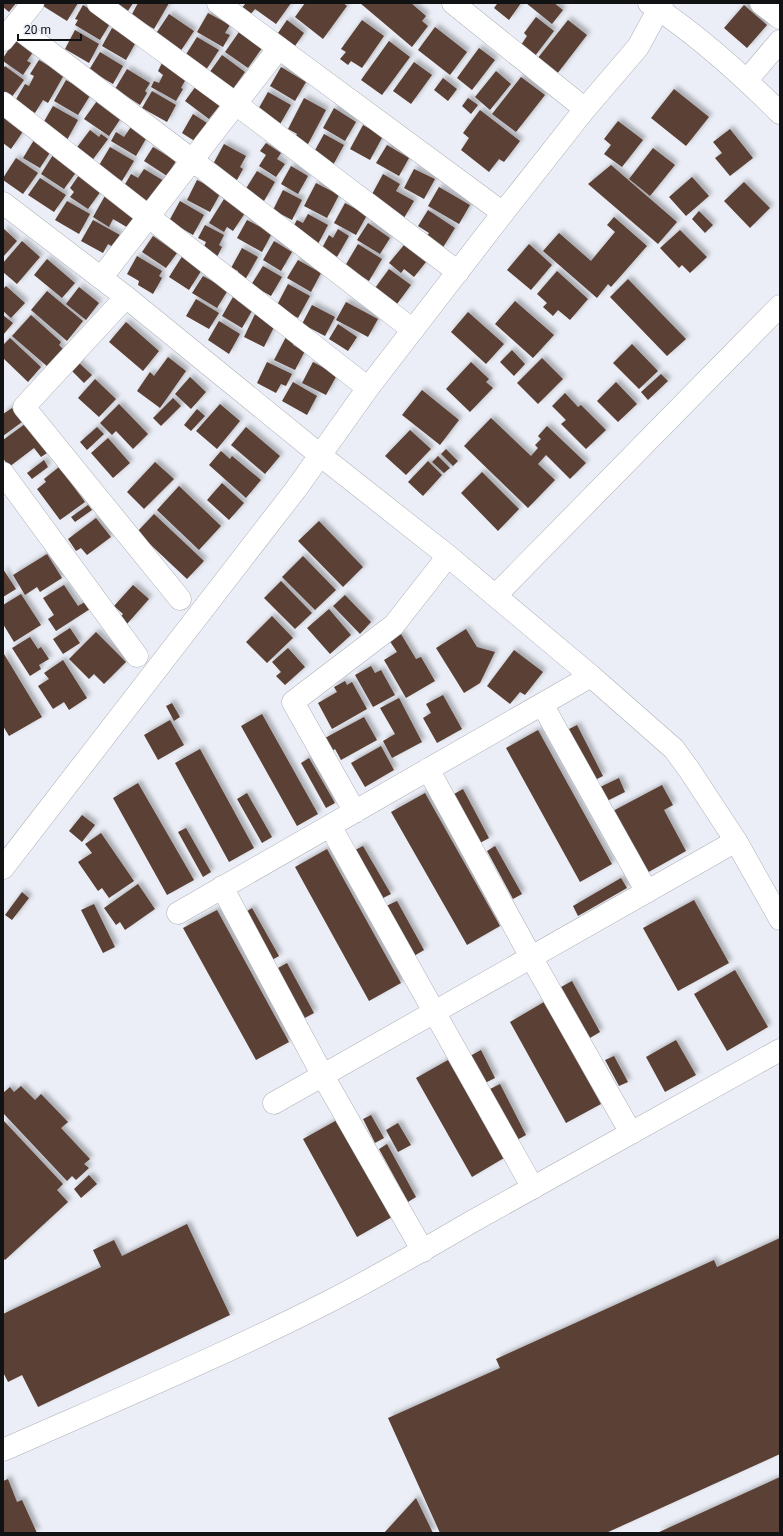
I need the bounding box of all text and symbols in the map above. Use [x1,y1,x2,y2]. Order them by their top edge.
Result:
scale bar [18,16,81,42]
text: 20 m [24,23,51,37]

